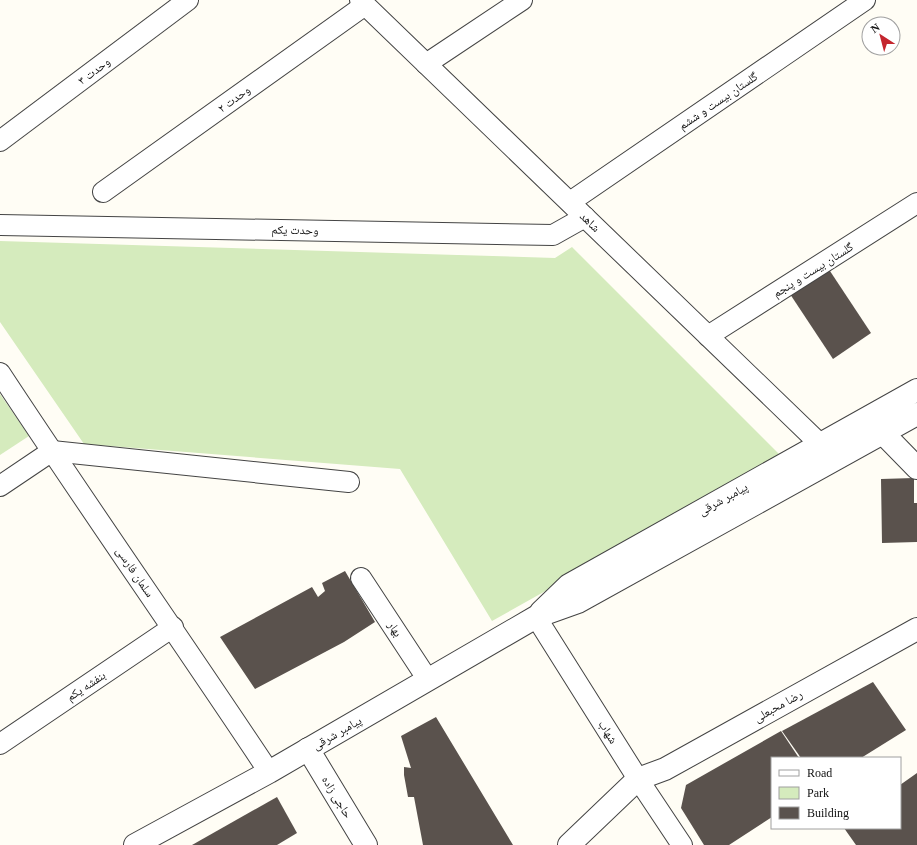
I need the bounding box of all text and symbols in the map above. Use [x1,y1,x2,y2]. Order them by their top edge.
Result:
north arrow [861,16,901,56]
text: N [868,21,882,35]
street label: وحدت ۳ [75,54,113,88]
street label: گلستان بیست و ششم [676,69,761,133]
street label: وحدت ۲ [215,83,253,115]
street label: شاهد [577,209,603,235]
street label: وحدت یکم [271,223,319,238]
street label: گلستان بیست و پنجم [770,240,856,301]
street label: پیامبر شرقی [696,479,751,519]
street label: سلمان فارسی [113,544,157,600]
street label: بهار [384,618,405,640]
street label: بنفشه یکم [64,668,109,705]
street label: رضا محبعلی [751,687,805,725]
street label: پیامبر شرقی [310,713,365,753]
street label: شهاب [595,718,621,746]
legend [771,757,901,829]
text: Road [807,766,832,780]
street label: حاجی زاده [319,773,355,821]
text: Park [807,786,829,800]
text: Building [807,806,849,820]

